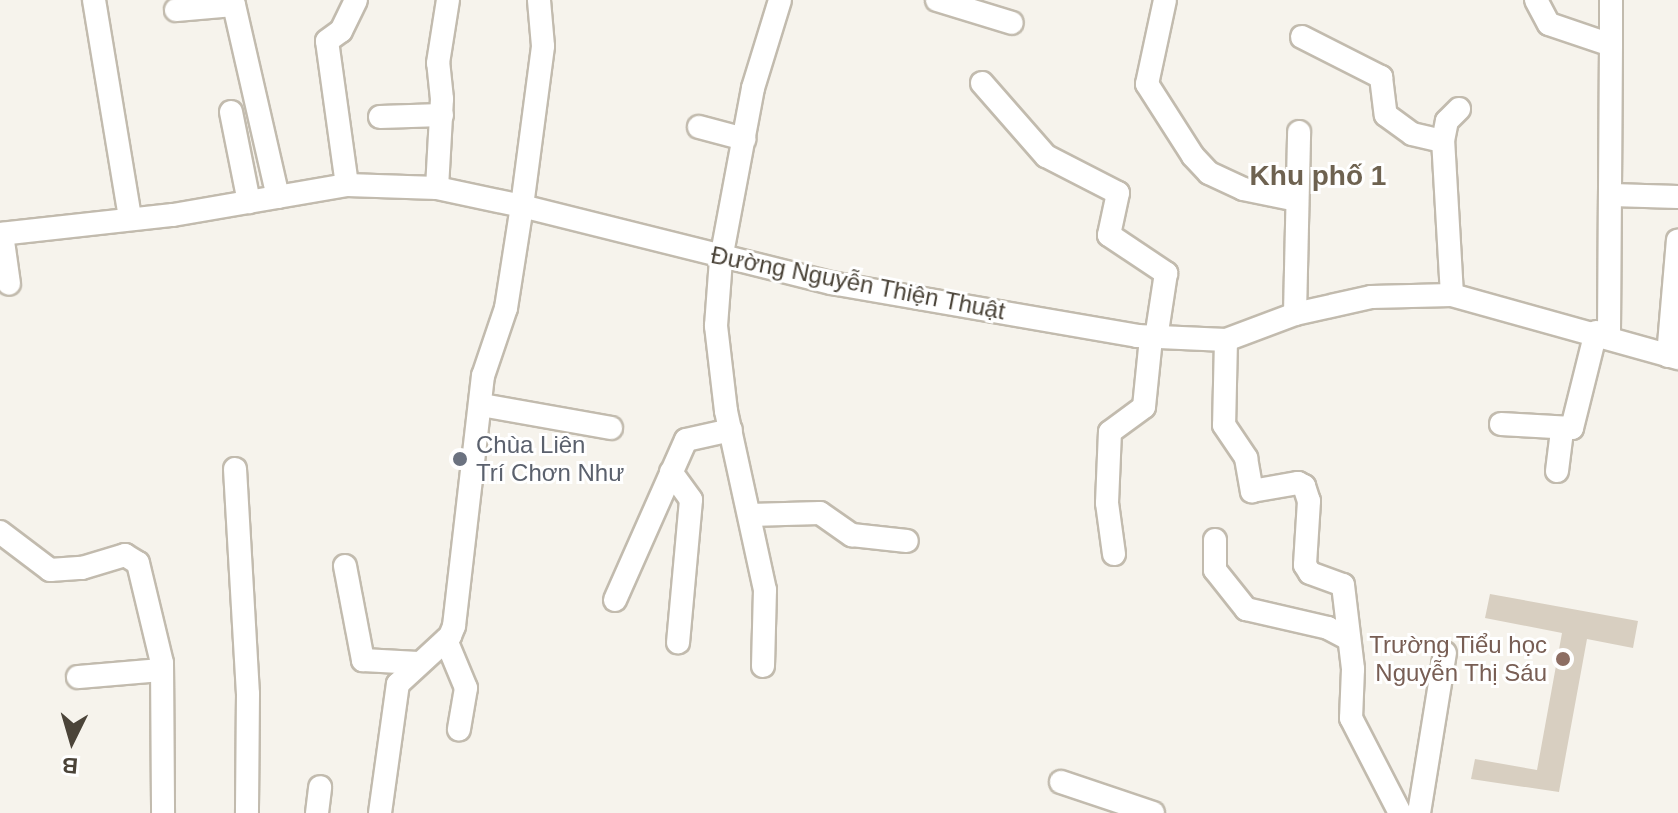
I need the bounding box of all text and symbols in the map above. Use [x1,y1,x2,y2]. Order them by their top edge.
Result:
district label: Khu phố 1 [1250,159,1386,193]
street label: Đường Nguyễn Thiện Thuật [708,240,1008,326]
place label: Chùa Liên Trí Chơn Như [476,431,624,487]
marker: Chùa Liên Trí Chơn Như [451,450,469,468]
place label: Trường Tiểu học Nguyễn Thị Sáu [1369,631,1547,687]
marker: Trường Tiểu học Nguyễn Thị Sáu [1554,650,1572,668]
north arrow [32,701,112,781]
text: B [61,752,79,779]

